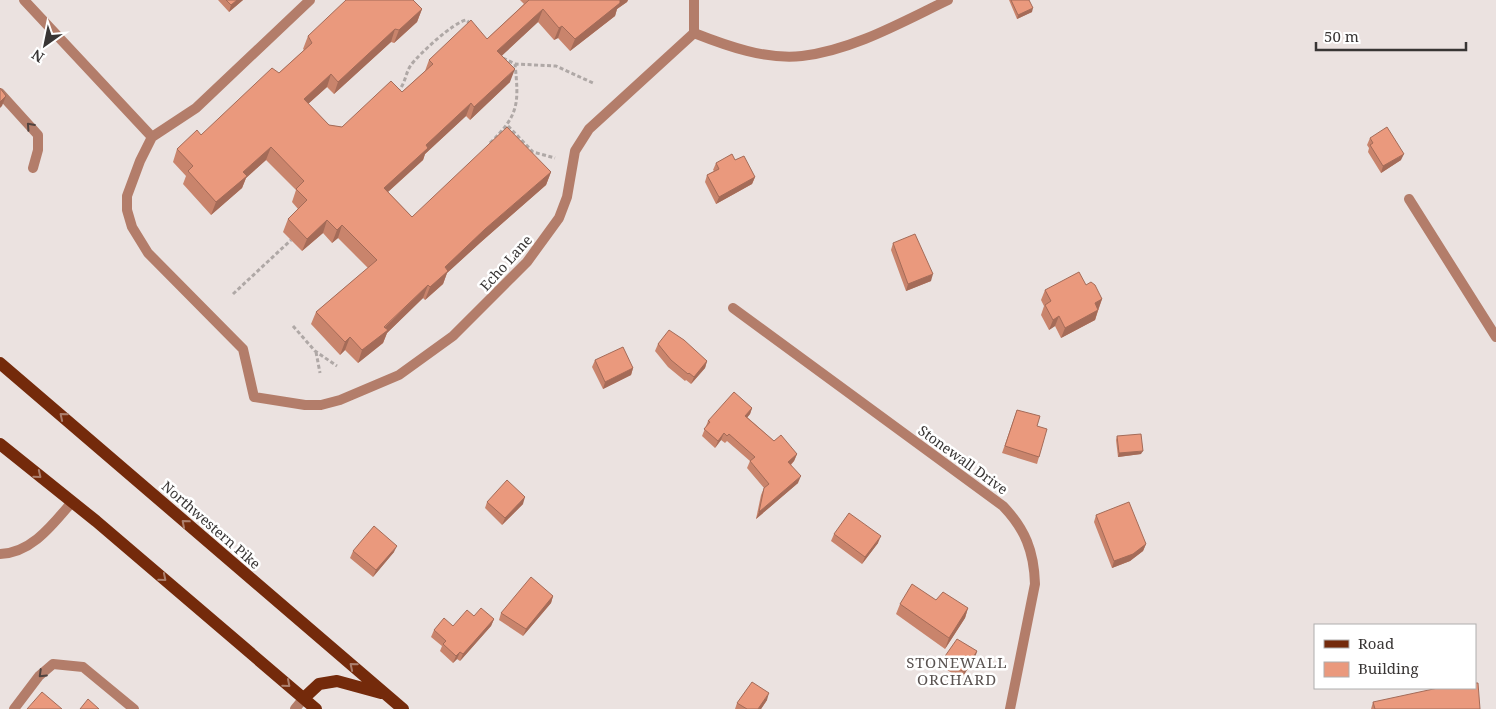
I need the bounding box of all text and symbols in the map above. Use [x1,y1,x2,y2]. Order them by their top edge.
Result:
north arrow [20,20,70,70]
scale bar [1316,20,1466,52]
text: 50 m [1324,26,1359,46]
text: N [28,45,47,67]
one-way arrow [27,123,36,132]
street label: Echo Lane [475,231,536,295]
one-way arrow [60,414,69,422]
street label: Stonewall Drive [915,421,1012,499]
one-way arrow [32,469,41,477]
street label: Northwestern Pike [158,476,265,573]
one-way arrow [182,520,191,529]
one-way arrow [158,573,167,582]
legend [1314,624,1476,689]
text: Road [1358,633,1394,653]
district label: STONEWALL ORCHARD [906,652,1008,689]
text: Building [1358,658,1419,678]
one-way arrow [349,663,358,672]
one-way arrow [39,668,48,677]
one-way arrow [281,678,290,687]

